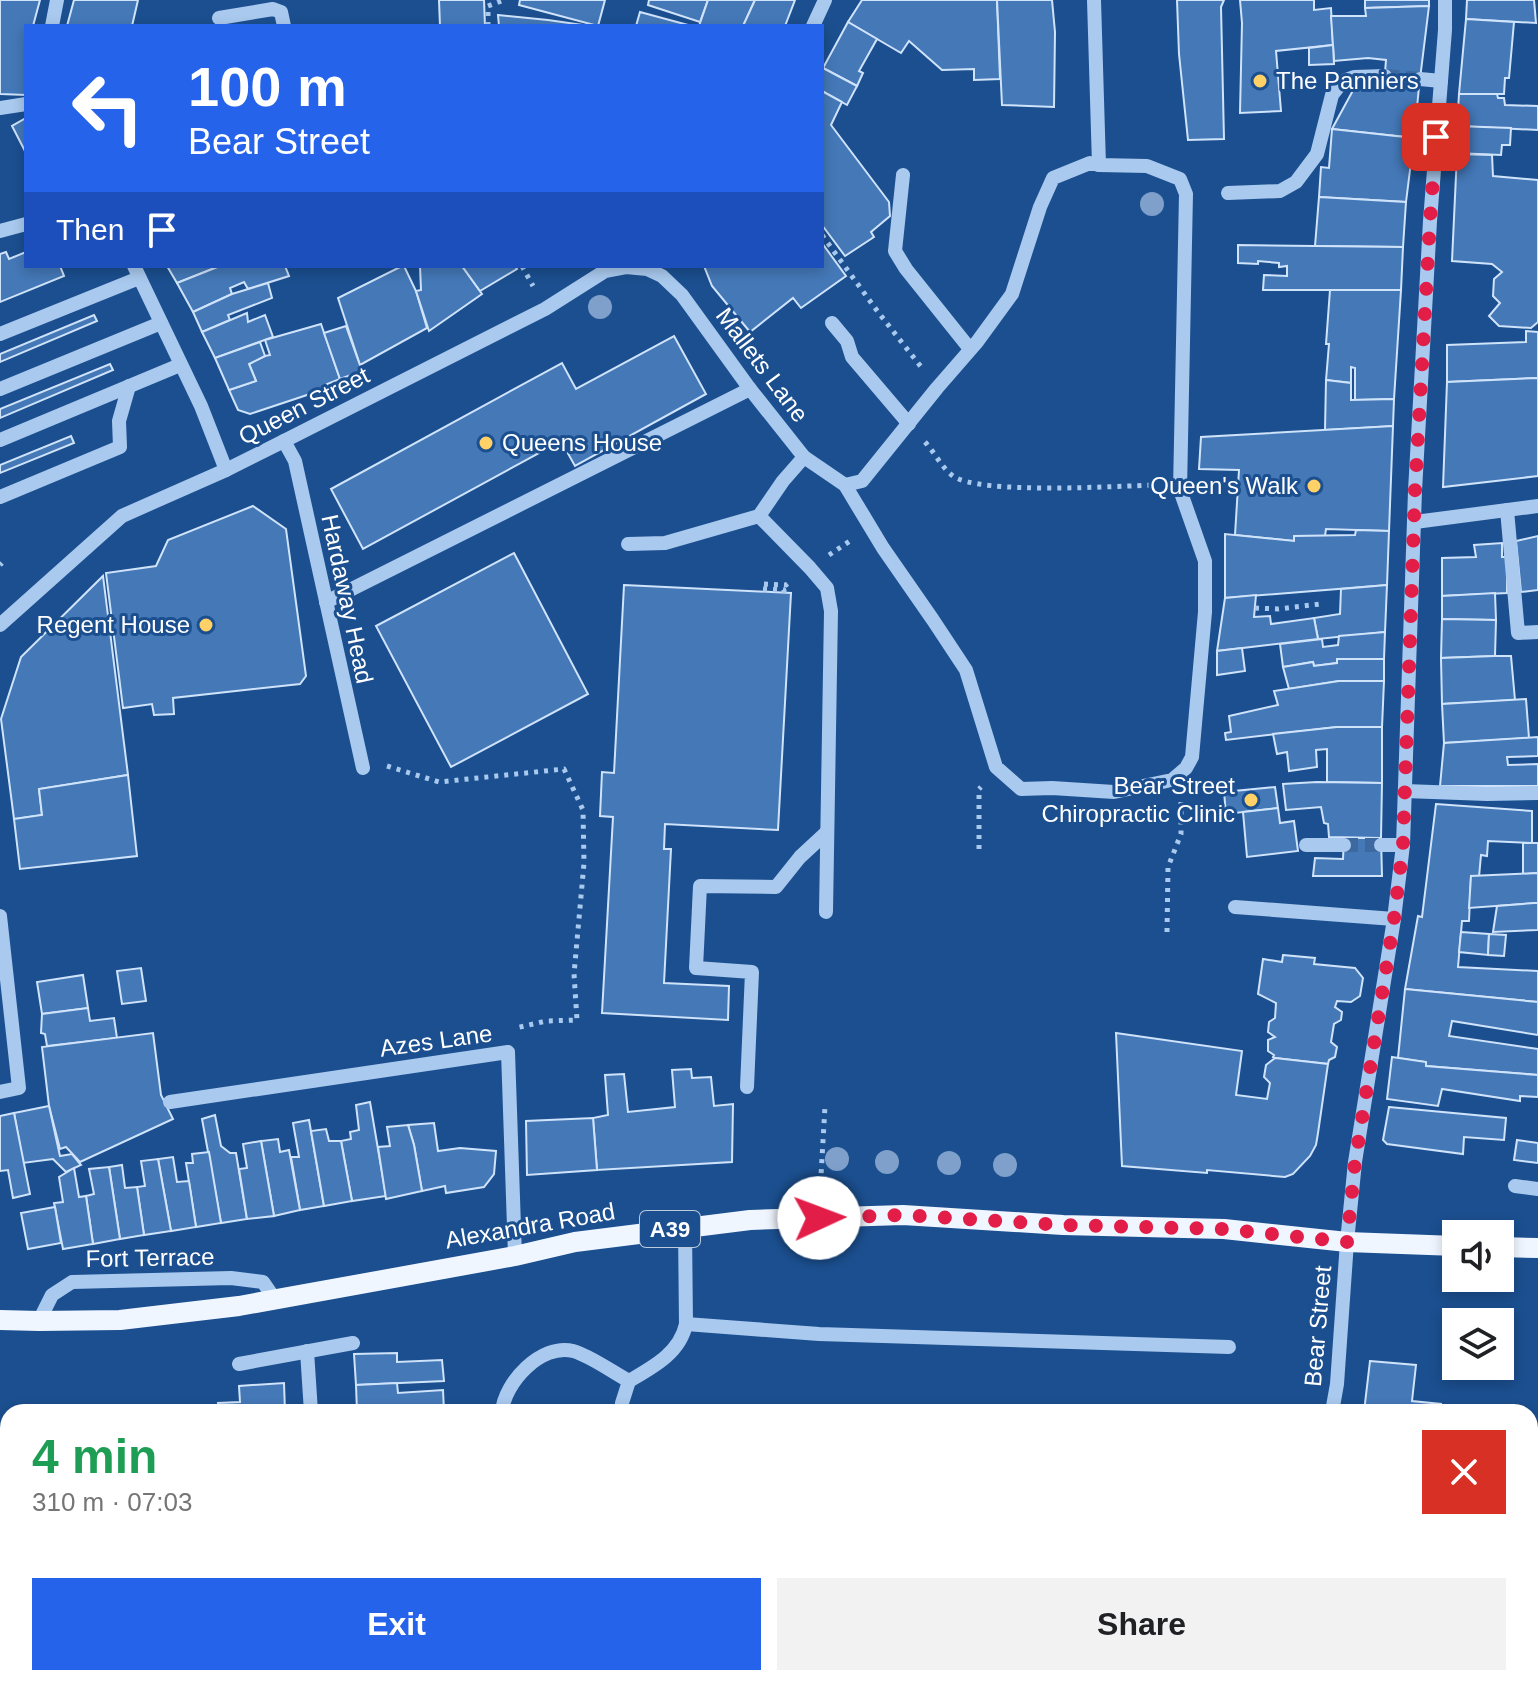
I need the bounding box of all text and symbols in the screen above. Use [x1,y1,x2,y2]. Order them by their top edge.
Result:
text: 100 m [188,55,347,118]
icon: left [56,56,160,160]
place label: The Panniers [1276,67,1419,94]
marker: The Panniers [1251,72,1269,90]
pin [1402,103,1470,171]
icon: arrive [1414,115,1458,159]
text: Bear Street [188,121,370,162]
icon: arrive [140,208,184,252]
text: Then [56,213,124,246]
street label: Mallets Lane [711,302,814,427]
street label: Queen Street [234,361,374,450]
place label: Queens House [502,429,662,456]
marker: Queens House [477,434,495,452]
place label: Queen's Walk [1150,472,1299,499]
marker: Queen's Walk [1305,477,1323,495]
street label: Hardaway Head [316,512,379,686]
place label: Regent House [37,611,190,638]
marker: Regent House [197,616,215,634]
place label: Bear Street Chiropractic Clinic [1042,772,1235,827]
marker: Bear Street Chiropractic Clinic [1242,791,1260,809]
street label: Azes Lane [378,1019,494,1062]
position arrow [777,1176,861,1260]
street label: Alexandra Road [443,1197,617,1254]
road number: A39 [640,1211,700,1247]
map controls [1442,1220,1514,1380]
button: sound [1442,1220,1514,1292]
street label: Fort Terrace [85,1243,215,1272]
street label: Bear Street [1299,1264,1336,1388]
button: layers [1442,1308,1514,1380]
text: 4 min [32,1430,157,1483]
button: close [1422,1430,1506,1514]
text: 310 m · 07:03 [32,1487,192,1517]
button: Exit [32,1578,761,1670]
button: Share [777,1578,1506,1670]

